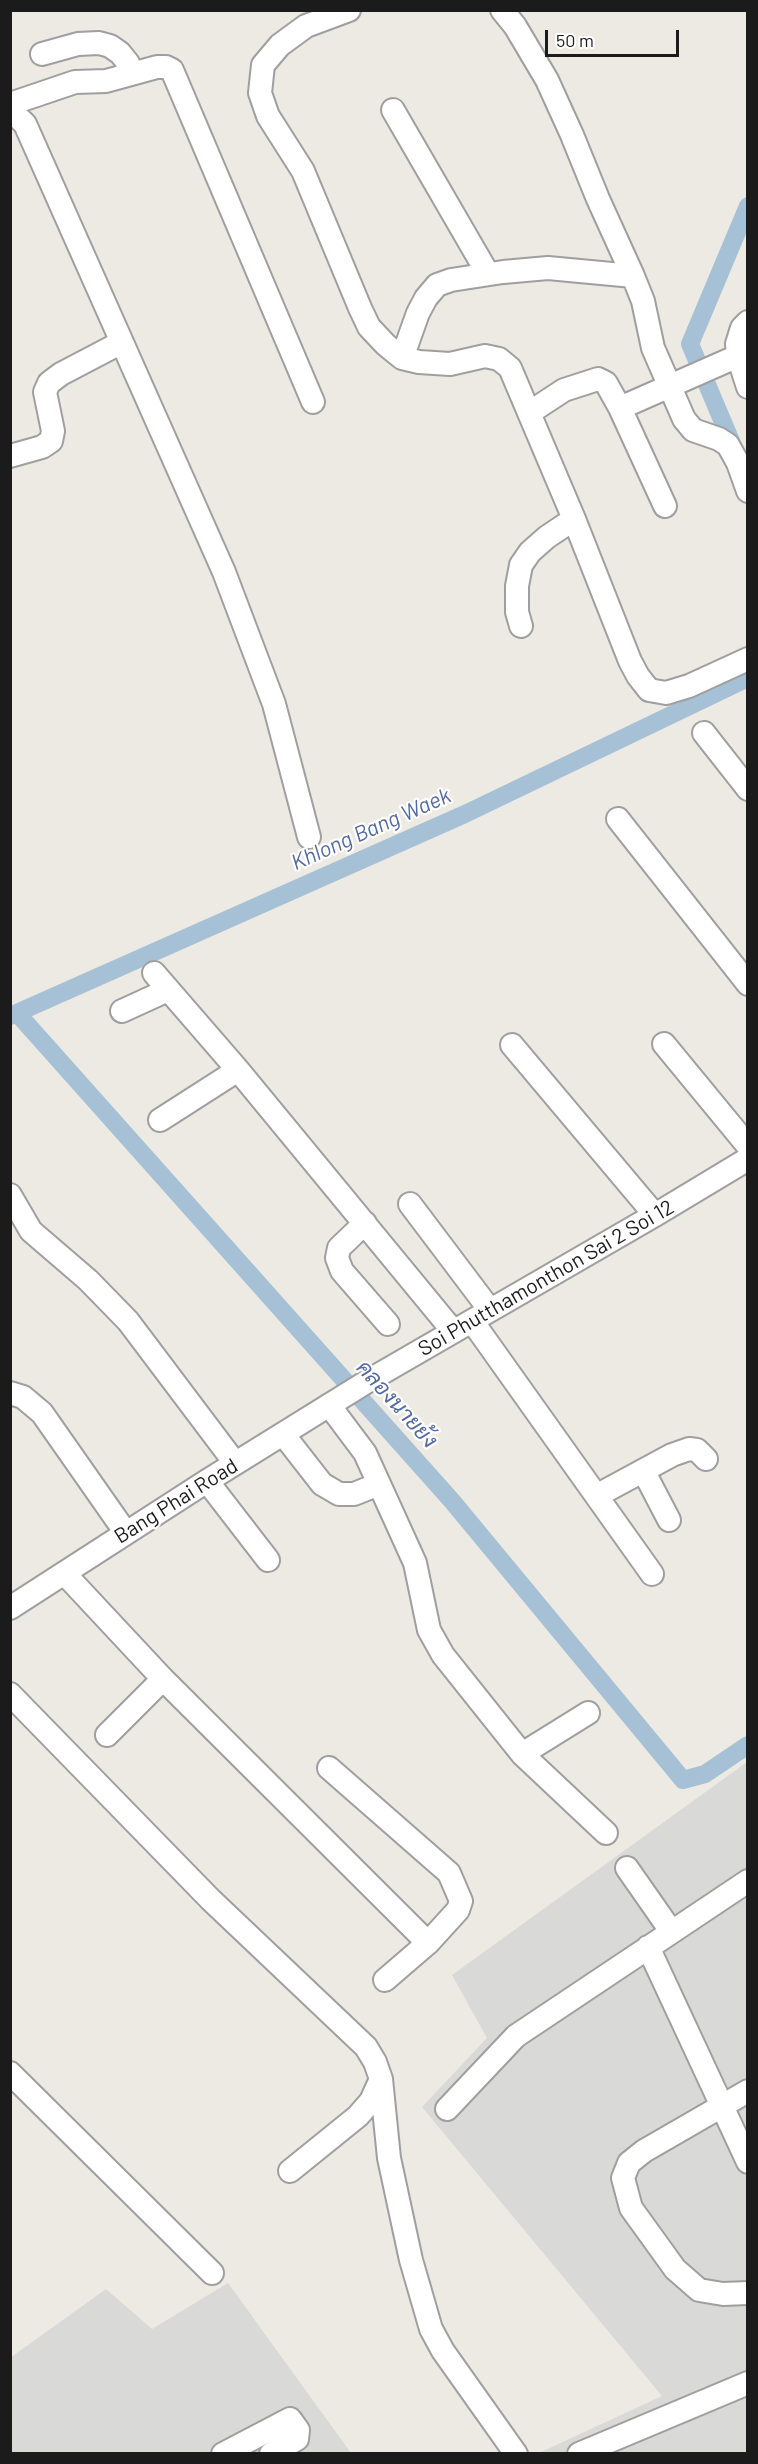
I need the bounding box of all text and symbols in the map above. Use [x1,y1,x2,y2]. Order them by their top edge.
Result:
scale bar [548,18,682,56]
text: 50 m [556,29,594,51]
water label: Khlong Bang Waek [287,782,455,876]
street label: Soi Phutthamonthon Sai 2 Soi 12 [414,1194,678,1362]
water label: คลองนายย้ง [351,1355,443,1453]
street label: Bang Phai Road [110,1453,242,1549]

